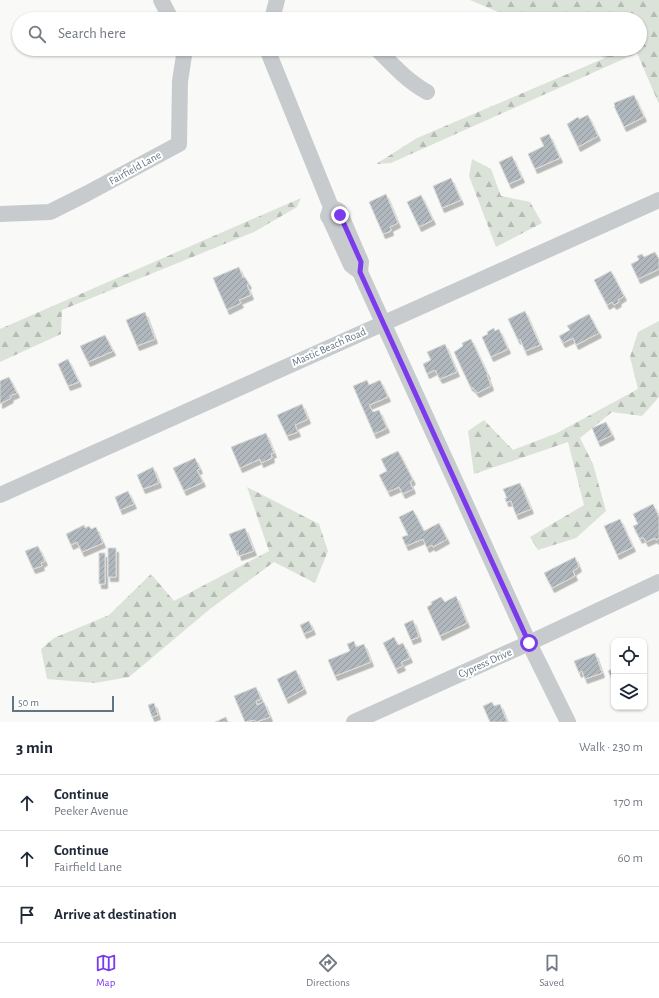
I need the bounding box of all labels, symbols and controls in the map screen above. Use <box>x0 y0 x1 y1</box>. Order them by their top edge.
search box <box>12 12 647 56</box>
icon: search <box>26 23 48 45</box>
text: Search here <box>58 26 126 41</box>
street label: Fairfield Lane <box>107 149 163 187</box>
route end <box>331 206 349 224</box>
street label: Mastic Beach Road <box>290 326 368 368</box>
route start <box>520 634 538 652</box>
map controls <box>611 638 647 710</box>
button: locate <box>611 638 647 674</box>
street label: Cypress Drive <box>457 646 513 680</box>
button: layers <box>611 674 647 710</box>
scale bar <box>12 694 114 713</box>
text: 50 m <box>18 697 39 708</box>
text: 3 min <box>16 739 53 756</box>
text: Walk · 230 m <box>579 741 643 754</box>
text: Continue <box>54 787 109 802</box>
icon: ahead <box>16 792 38 814</box>
text: 170 m <box>614 796 643 809</box>
text: Peeker Avenue <box>54 805 128 818</box>
text: Continue <box>54 843 109 858</box>
icon: ahead <box>16 848 38 870</box>
text: 60 m <box>617 852 643 865</box>
text: Fairfield Lane <box>54 861 122 874</box>
icon: arrive <box>16 904 38 926</box>
text: Arrive at destination <box>54 907 177 922</box>
tab: Map <box>95 952 117 989</box>
tab: Directions <box>306 952 350 989</box>
tab: Saved <box>539 952 564 989</box>

